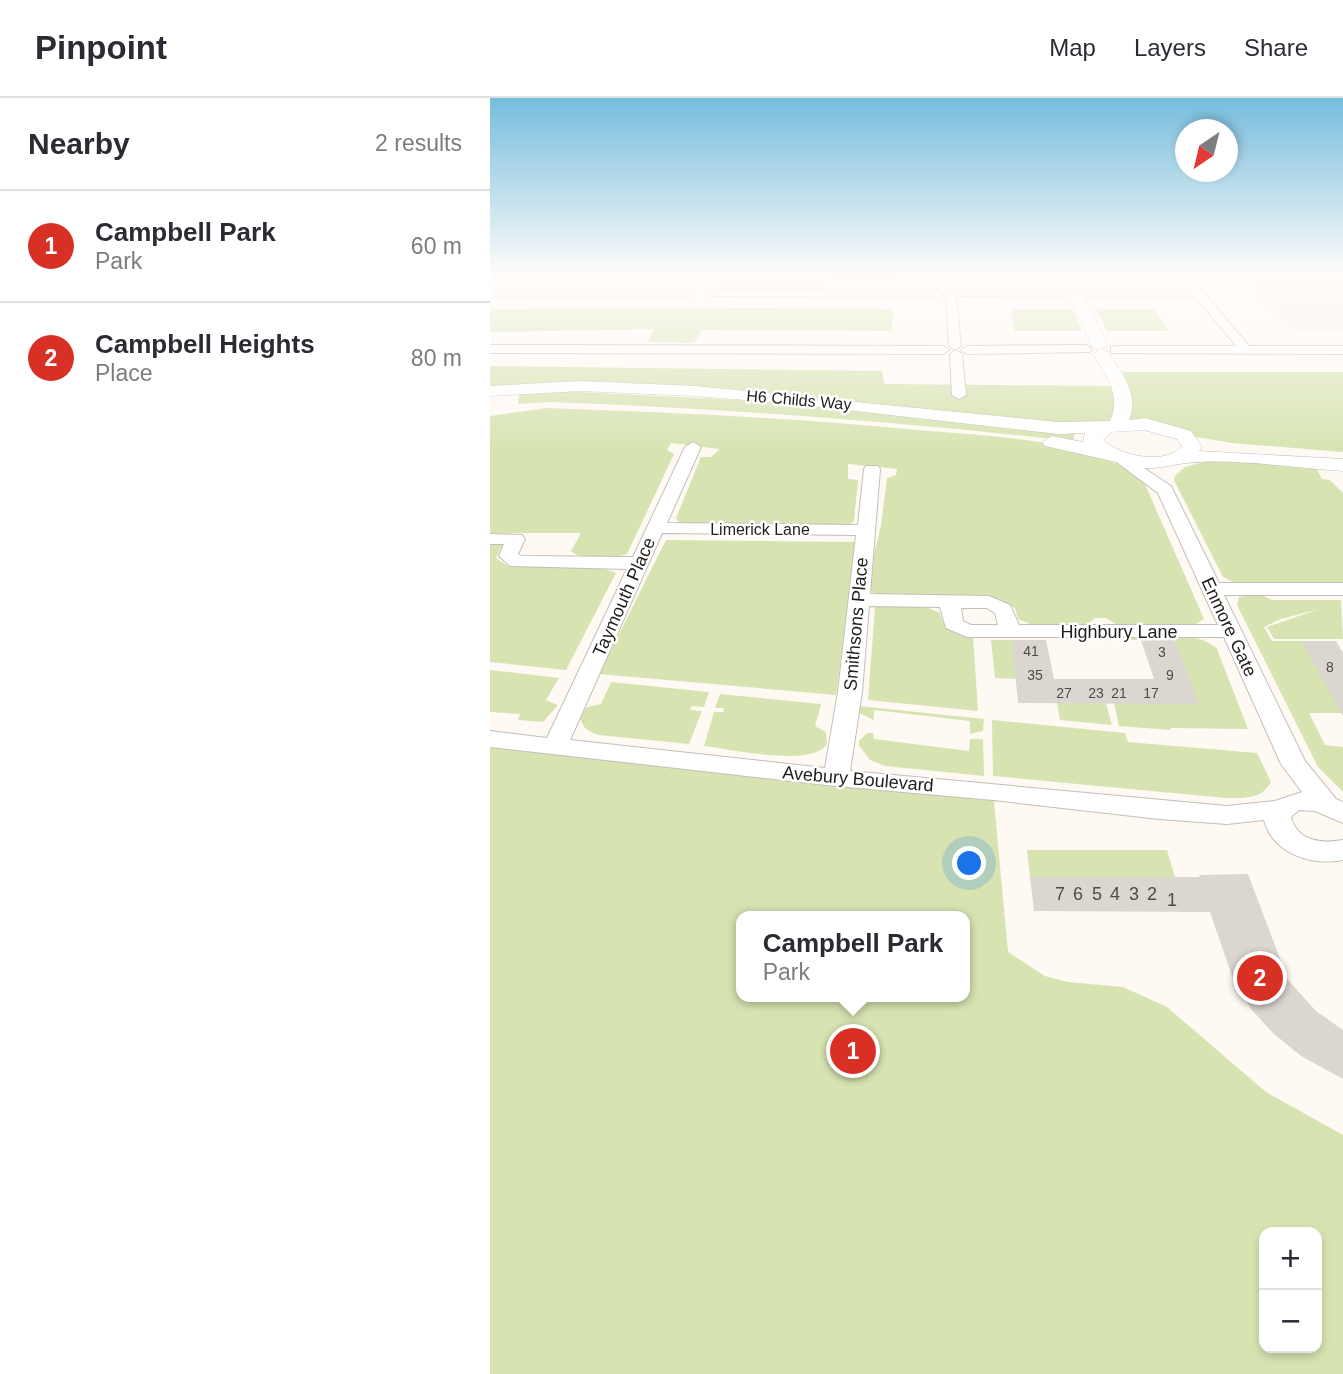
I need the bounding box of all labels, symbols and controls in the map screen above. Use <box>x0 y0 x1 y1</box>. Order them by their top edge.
text: Pinpoint <box>35 29 167 66</box>
text: Map <box>1049 34 1096 61</box>
text: Layers <box>1134 34 1206 61</box>
text: Share <box>1244 34 1308 61</box>
north arrow <box>1175 119 1238 182</box>
text: Nearby <box>28 127 130 160</box>
text: 2 results <box>375 130 462 156</box>
text: Campbell Park <box>95 217 276 247</box>
text: 1 <box>45 233 57 259</box>
text: 60 m <box>411 233 462 259</box>
text: Park <box>95 248 142 274</box>
text: Campbell Heights <box>95 329 315 359</box>
text: 2 <box>45 345 57 371</box>
text: 80 m <box>411 345 462 371</box>
text: Place <box>95 360 153 386</box>
street label: H6 Childs Way <box>746 387 852 413</box>
street label: Limerick Lane <box>710 521 810 538</box>
street label: Taymouth Place <box>589 534 659 660</box>
street label: Smithsons Place <box>840 556 872 692</box>
street label: Enmore Gate <box>1197 574 1261 680</box>
street label: Highbury Lane <box>1060 622 1178 642</box>
house number: 41 <box>1023 643 1039 659</box>
house number: 3 <box>1158 644 1166 660</box>
house number: 8 <box>1326 659 1334 675</box>
house number: 35 <box>1027 667 1043 683</box>
house number: 9 <box>1166 667 1174 683</box>
house number: 27 <box>1056 685 1072 701</box>
house number: 23 <box>1088 685 1104 701</box>
house number: 21 <box>1111 685 1127 701</box>
house number: 17 <box>1143 685 1159 701</box>
street label: Avebury Boulevard <box>782 762 934 796</box>
your location <box>952 846 986 880</box>
house number: 7 <box>1055 884 1065 904</box>
house number: 6 <box>1073 884 1083 904</box>
house number: 5 <box>1092 884 1102 904</box>
house number: 4 <box>1110 884 1120 904</box>
house number: 3 <box>1129 884 1139 904</box>
house number: 2 <box>1147 884 1157 904</box>
house number: 1 <box>1167 890 1177 910</box>
popup <box>736 911 970 1002</box>
text: Campbell Park <box>763 928 943 958</box>
pin: 2 <box>1237 952 1283 1004</box>
text: Park <box>763 959 810 985</box>
pin: 1 <box>830 1025 876 1077</box>
map controls <box>1259 1227 1322 1353</box>
button: + <box>1259 1227 1322 1290</box>
button: − <box>1259 1290 1322 1353</box>

